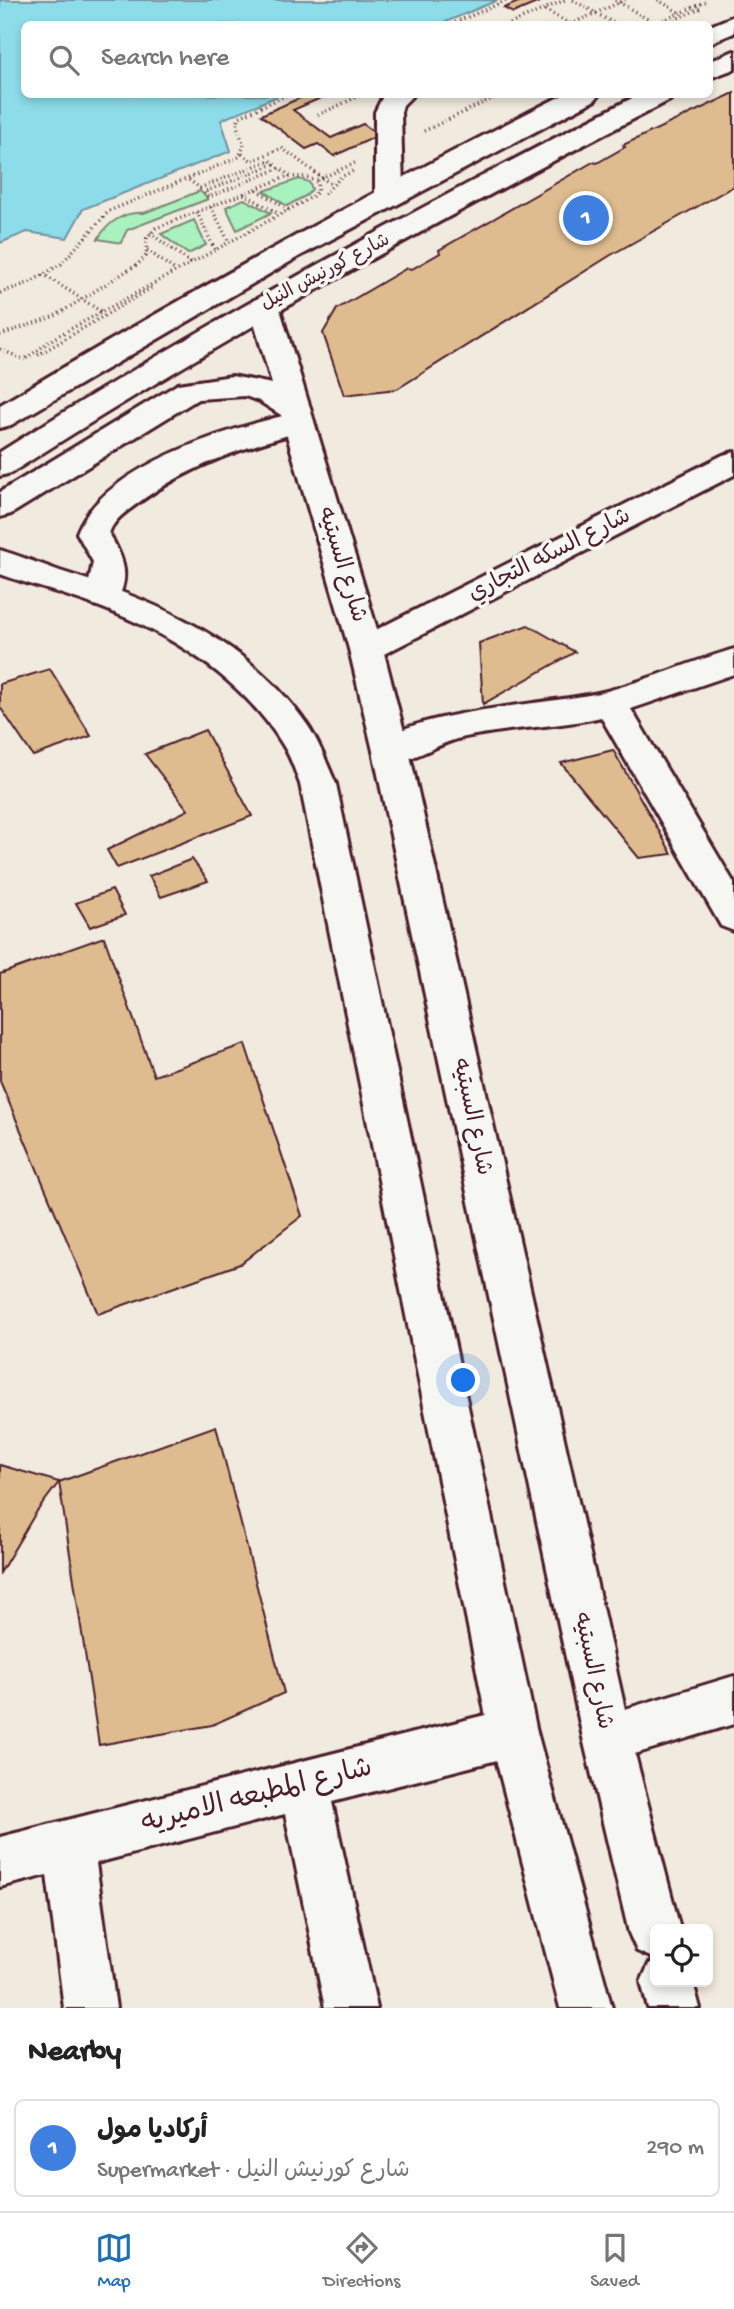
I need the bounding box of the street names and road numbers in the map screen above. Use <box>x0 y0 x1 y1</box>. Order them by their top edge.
street label: شارع كورنيش النيل <box>257 229 395 317</box>
street label: شارع السكه التجاري <box>464 503 636 609</box>
street label: شارع السبتيه <box>311 504 371 626</box>
street label: شارع السبتيه <box>445 1056 497 1178</box>
street label: شارع السبتيه <box>566 1610 618 1732</box>
street label: شارع المطبعه الاميريه <box>138 1752 376 1842</box>

